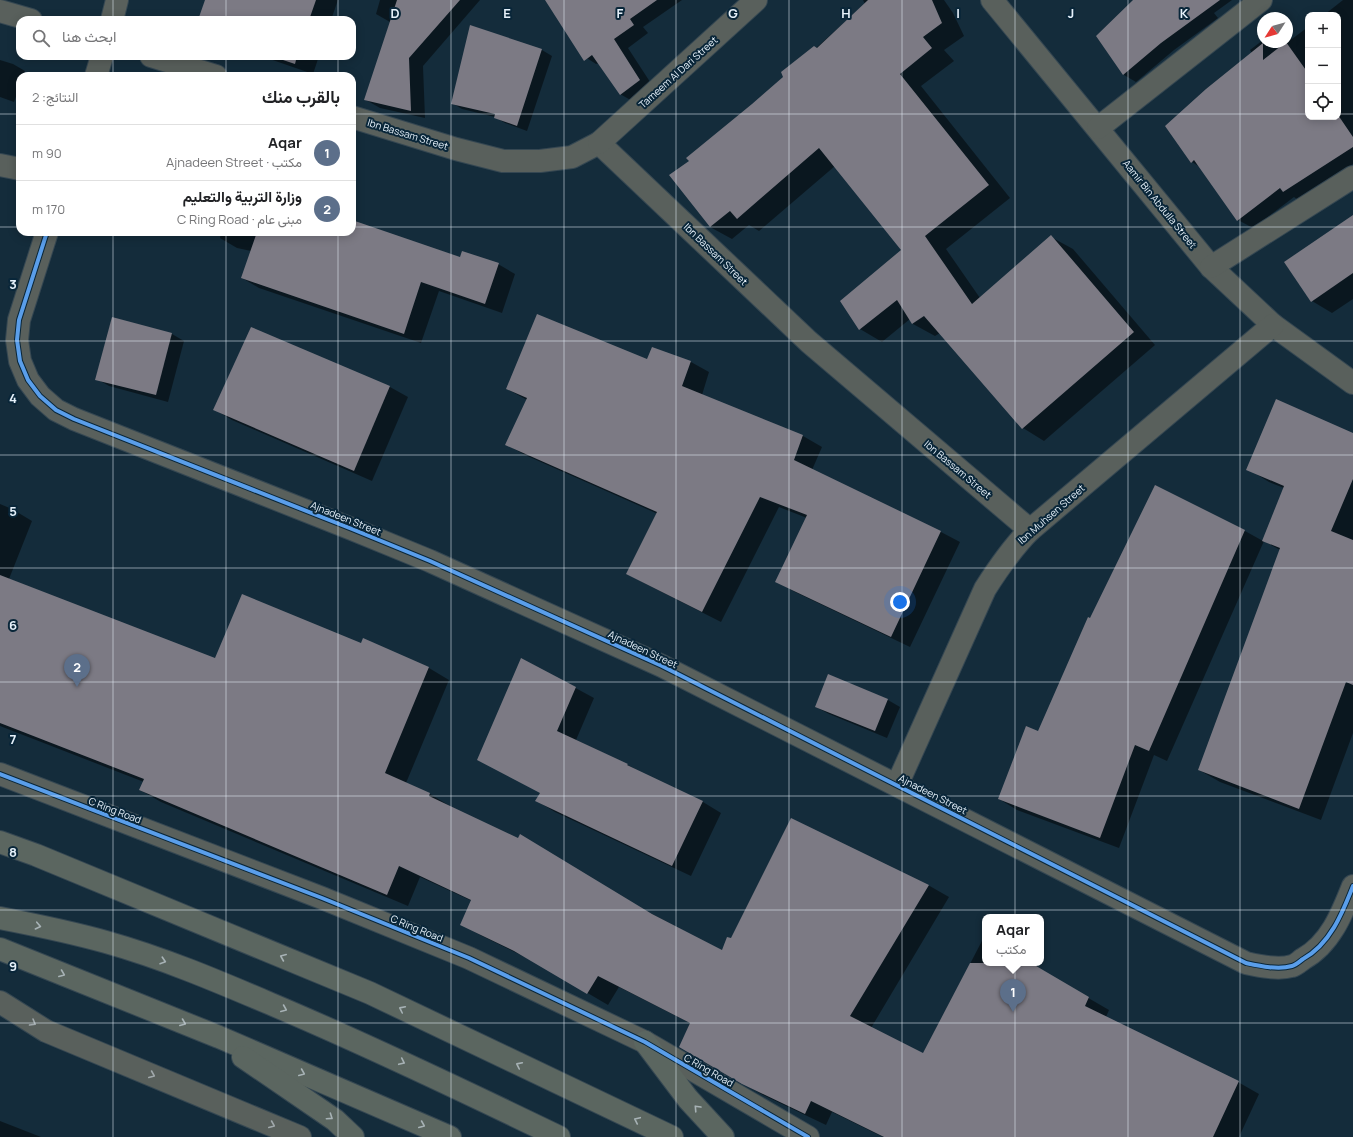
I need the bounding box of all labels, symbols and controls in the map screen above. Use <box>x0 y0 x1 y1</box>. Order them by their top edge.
text: D <box>390 4 400 22</box>
text: E <box>503 4 511 22</box>
text: F <box>617 4 624 22</box>
text: G <box>728 4 738 22</box>
text: H <box>841 4 851 22</box>
text: I <box>956 4 960 22</box>
text: J <box>1068 4 1074 22</box>
text: K <box>1180 4 1189 22</box>
north arrow <box>1257 12 1293 48</box>
map controls <box>1305 12 1341 120</box>
button: + <box>1305 12 1341 48</box>
search box <box>16 16 356 60</box>
text: ابحث هنا <box>62 26 116 47</box>
icon: search <box>30 27 52 49</box>
street label: Tameem Al Dari Street <box>636 33 720 111</box>
button: − <box>1305 48 1341 84</box>
button: locate <box>1305 84 1341 120</box>
text: بالقرب منك <box>262 85 340 108</box>
text: النتائج: 2 <box>32 88 78 106</box>
street label: Ibn Bassam Street <box>366 115 450 153</box>
text: Aqar <box>268 132 302 153</box>
text: 90 m <box>32 144 62 162</box>
text: 1 <box>324 144 330 162</box>
text: مكتب · Ajnadeen Street <box>166 153 302 171</box>
street label: Aamir Bin Abdulla Street <box>1120 157 1200 251</box>
text: وزارة التربية والتعليم <box>183 186 302 207</box>
text: 170 m <box>32 200 65 218</box>
text: 2 <box>323 200 331 218</box>
text: مبنى عام · C Ring Road <box>177 210 302 228</box>
street label: Ibn Bassam Street <box>681 220 751 288</box>
text: 3 <box>9 275 17 293</box>
text: 4 <box>9 389 17 407</box>
street label: Ibn Bassam Street <box>921 437 995 501</box>
street label: Ibn Muhsen Street <box>1014 481 1088 547</box>
street label: Ajnadeen Street <box>309 497 383 539</box>
text: 5 <box>9 502 17 520</box>
your location <box>890 592 910 612</box>
text: 6 <box>9 616 17 634</box>
street label: Ajnadeen Street <box>606 627 680 671</box>
pin: 2 <box>64 654 90 687</box>
text: 7 <box>10 730 17 748</box>
street label: Ajnadeen Street <box>896 771 970 817</box>
street label: C Ring Road <box>87 794 143 826</box>
text: 8 <box>9 843 17 861</box>
street label: C Ring Road <box>389 911 445 945</box>
popup <box>982 914 1044 966</box>
text: Aqar <box>996 919 1030 940</box>
one-way arrow <box>35 921 41 929</box>
text: مكتب <box>996 940 1026 958</box>
one-way arrow <box>279 954 286 962</box>
one-way arrow <box>160 956 167 965</box>
text: 9 <box>9 957 17 975</box>
one-way arrow <box>58 969 66 977</box>
pin: 1 <box>1000 979 1026 1012</box>
one-way arrow <box>280 1005 287 1013</box>
one-way arrow <box>399 1006 406 1014</box>
one-way arrow <box>179 1018 186 1026</box>
one-way arrow <box>29 1019 36 1026</box>
street label: C Ring Road <box>682 1050 737 1090</box>
one-way arrow <box>398 1057 406 1065</box>
one-way arrow <box>516 1062 524 1070</box>
one-way arrow <box>299 1069 306 1077</box>
one-way arrow <box>149 1070 156 1078</box>
one-way arrow <box>694 1106 701 1113</box>
one-way arrow <box>326 1112 333 1120</box>
one-way arrow <box>634 1117 641 1125</box>
one-way arrow <box>268 1120 275 1128</box>
one-way arrow <box>417 1120 425 1128</box>

